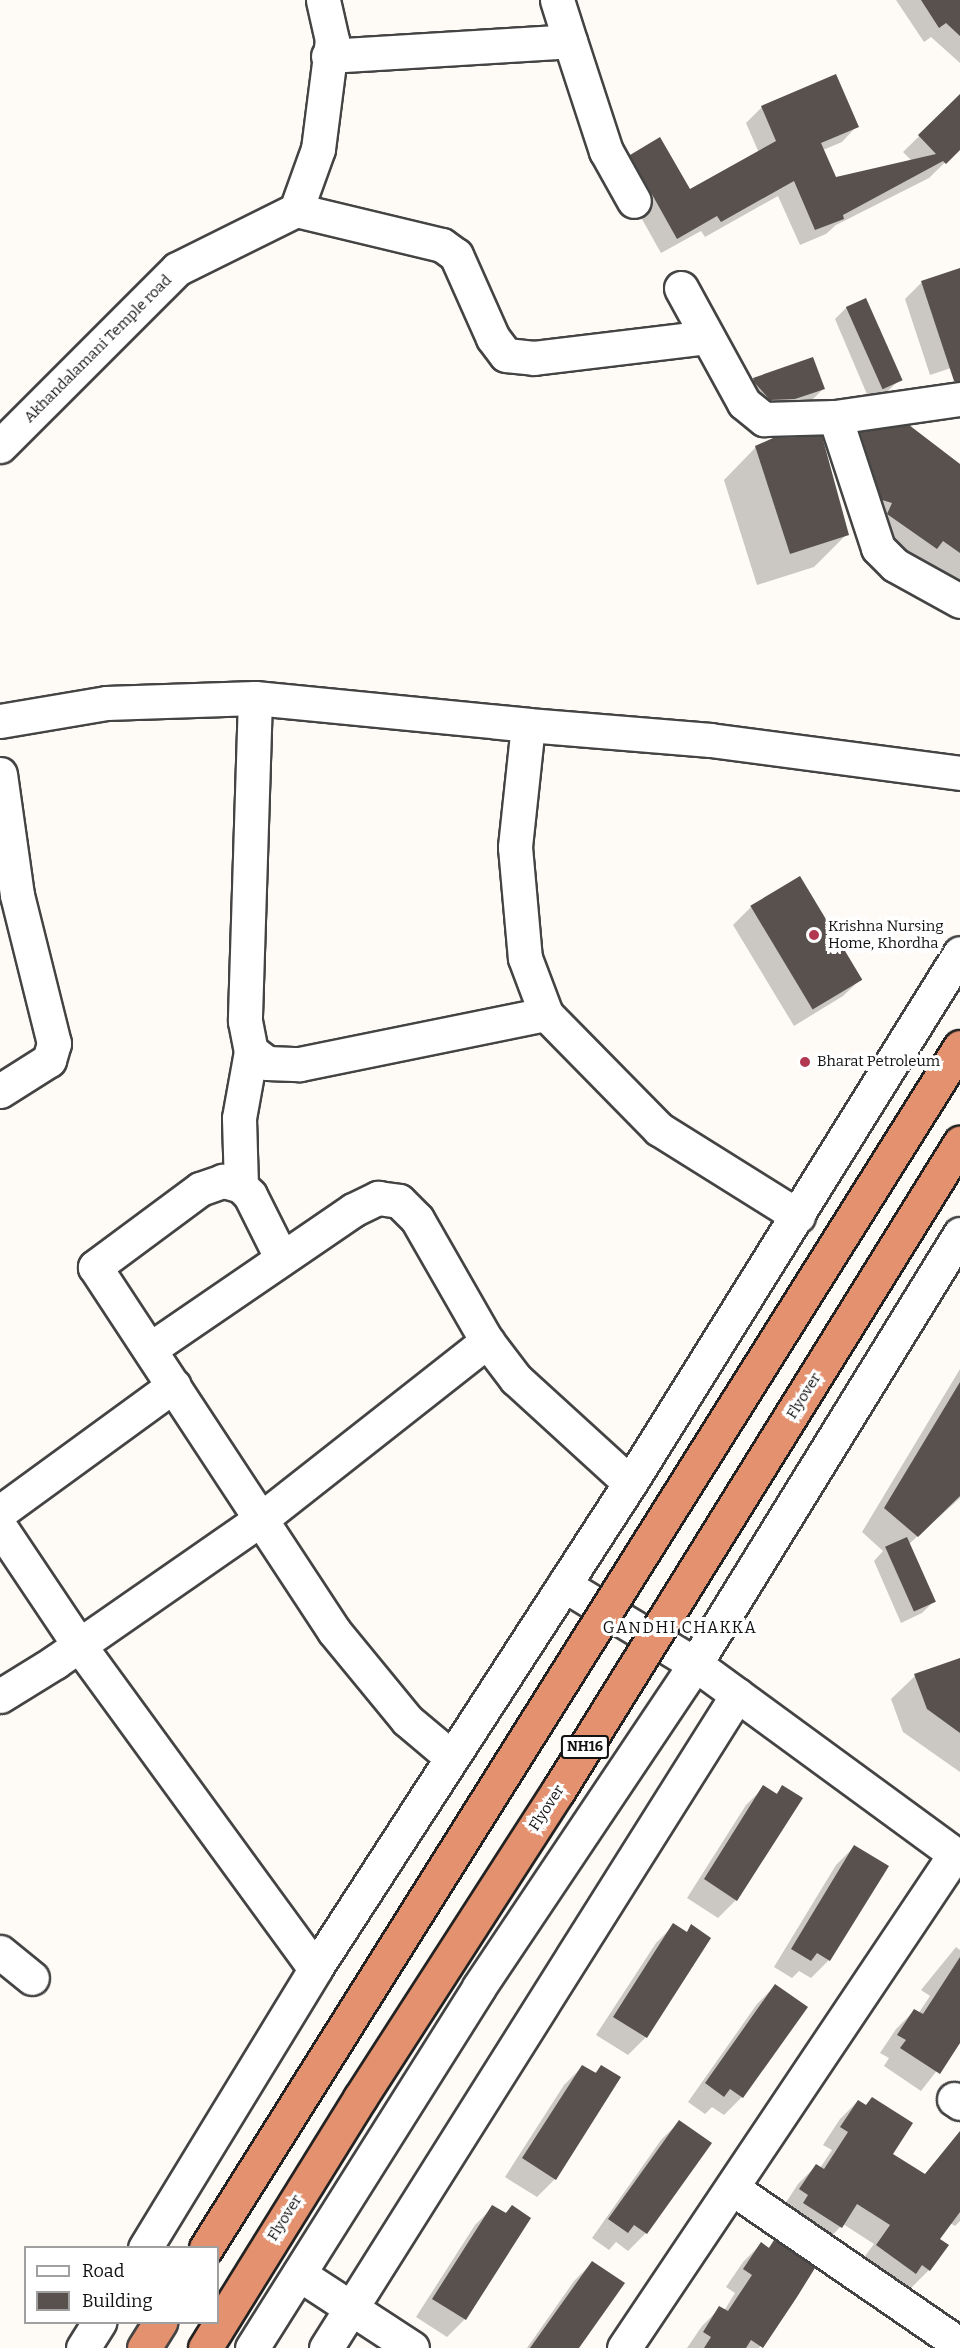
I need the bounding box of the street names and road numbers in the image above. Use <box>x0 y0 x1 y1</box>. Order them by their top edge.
street label: Akhandalamani Temple road <box>20 271 176 427</box>
street label: Flyover <box>783 1370 825 1422</box>
road number: NH16 <box>560 1736 610 1758</box>
street label: Flyover <box>526 1782 568 1834</box>
street label: Flyover <box>264 2192 306 2244</box>

